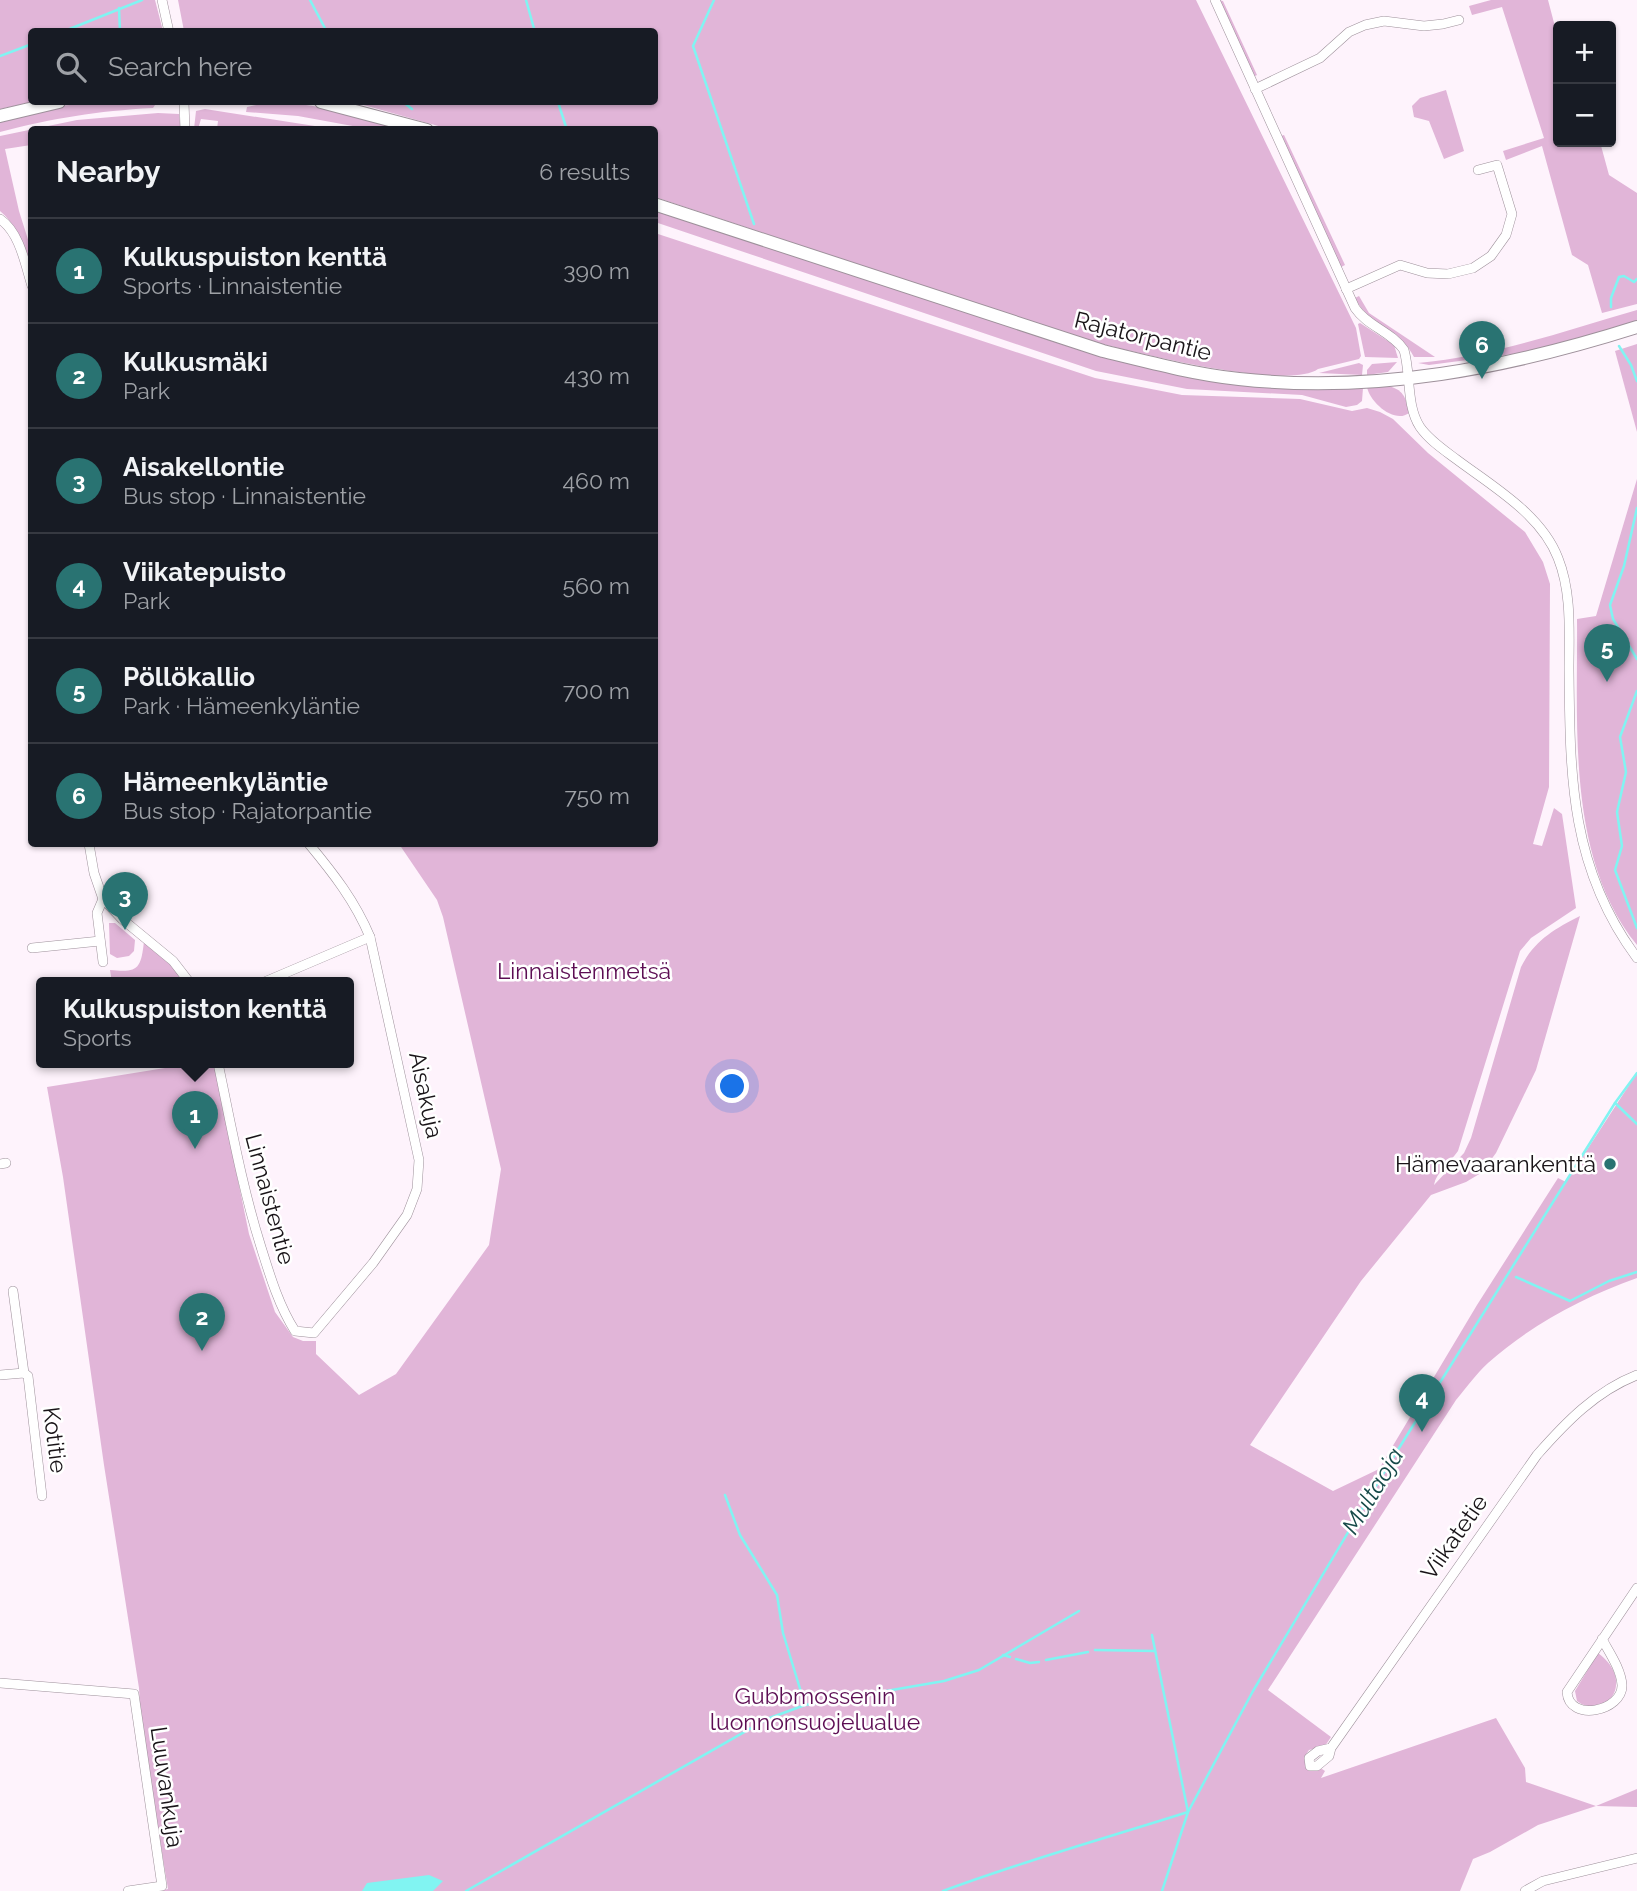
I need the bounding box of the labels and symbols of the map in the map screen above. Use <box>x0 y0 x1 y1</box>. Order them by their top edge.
street label: Rajatorpantie <box>1072 305 1215 366</box>
pin: 6 <box>1459 321 1505 379</box>
pin: 5 <box>1584 624 1630 682</box>
pin: 3 <box>102 872 148 930</box>
park label: Linnaistenmetsä <box>497 957 671 984</box>
street label: Aisakuja <box>404 1049 449 1141</box>
your location <box>715 1069 749 1103</box>
pin: 1 <box>172 1091 218 1149</box>
street label: Linnaistentie <box>240 1130 301 1267</box>
place label: Hämevaarankenttä <box>1395 1150 1596 1177</box>
marker: Hämevaarankenttä <box>1602 1156 1618 1172</box>
pin: 2 <box>179 1293 225 1351</box>
pin: 4 <box>1399 1374 1445 1432</box>
street label: Kotitie <box>38 1405 73 1475</box>
water label: Multaoja <box>1336 1442 1410 1539</box>
street label: Viikatetie <box>1415 1489 1493 1584</box>
park label: Gubbmossenin luonnonsuojelualue <box>710 1682 920 1735</box>
street label: Luuvankuja <box>146 1725 189 1849</box>

